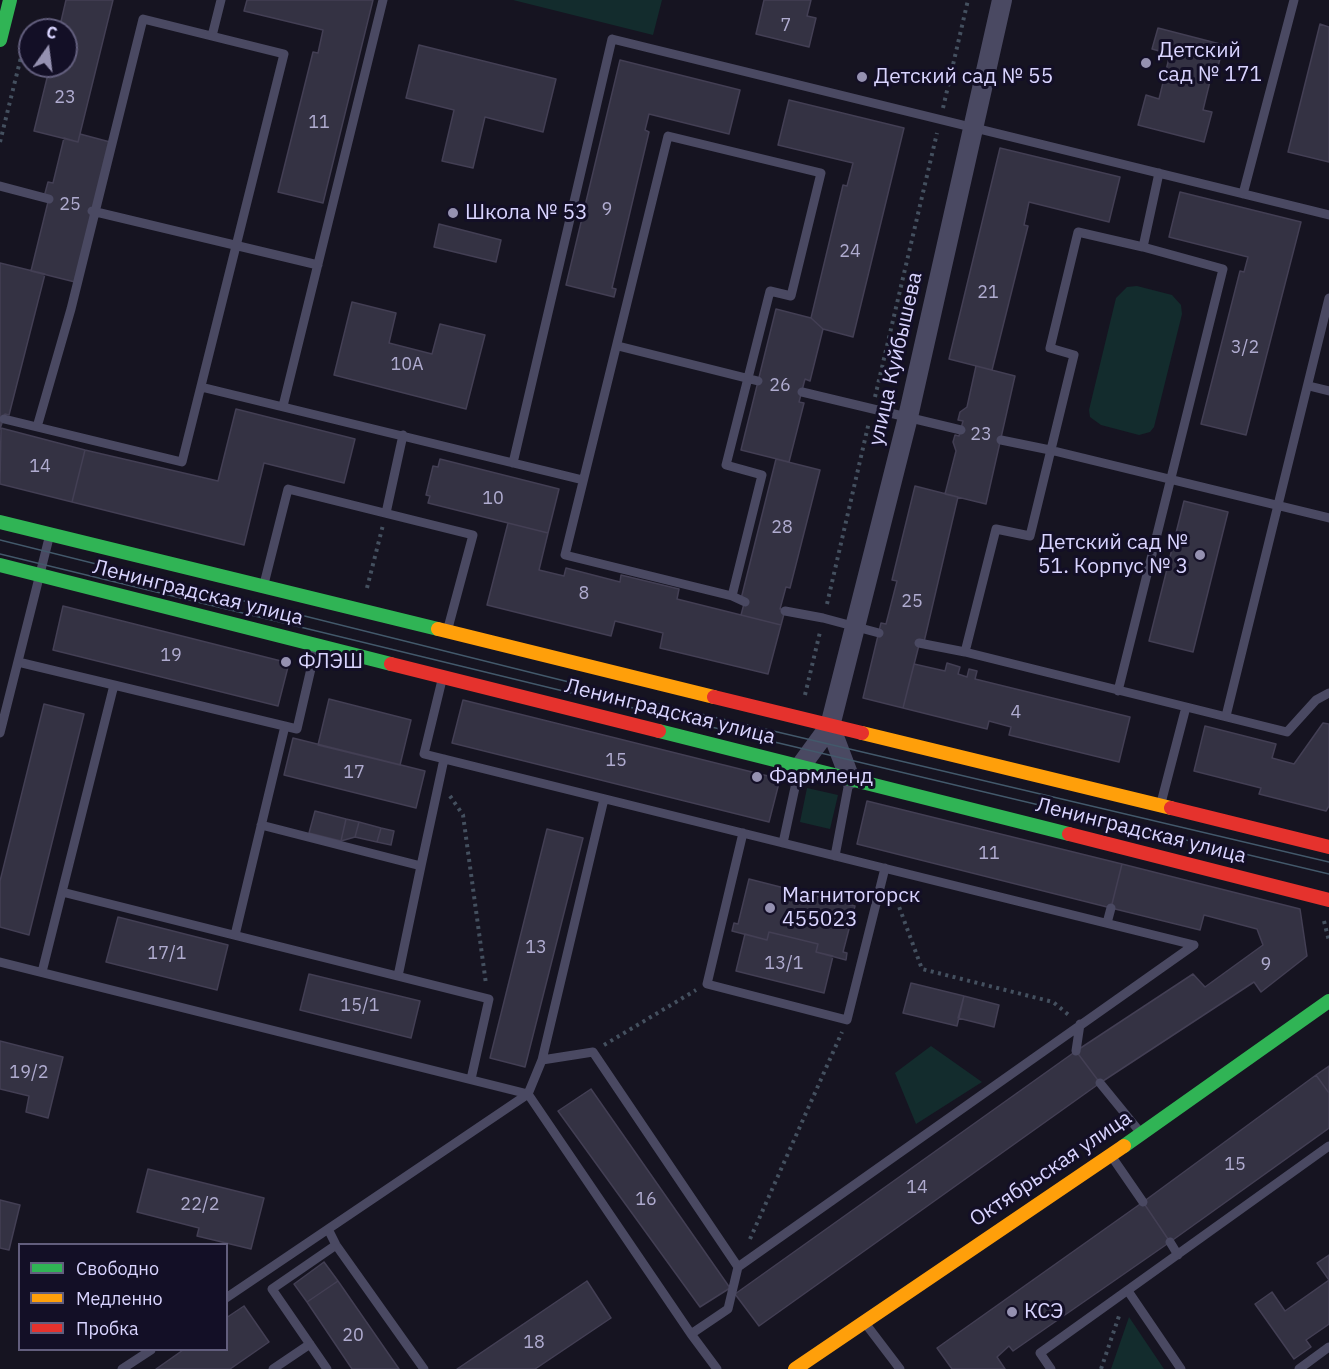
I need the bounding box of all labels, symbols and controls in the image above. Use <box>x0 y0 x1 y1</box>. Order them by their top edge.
house number: 7 <box>781 15 791 37</box>
north arrow <box>18 18 78 78</box>
text: С <box>44 22 59 43</box>
place label: Детский сад № 171 <box>1158 38 1262 88</box>
marker: Детский сад № 171 <box>1139 56 1153 70</box>
place label: Детский сад № 55 <box>874 64 1053 90</box>
marker: Детский сад № 55 <box>855 70 869 84</box>
house number: 23 <box>54 87 76 109</box>
house number: 11 <box>308 112 330 134</box>
house number: 25 <box>59 194 81 216</box>
house number: 9 <box>602 199 612 221</box>
place label: Школа № 53 <box>465 200 588 226</box>
marker: Школа № 53 <box>446 206 460 220</box>
house number: 24 <box>839 241 861 263</box>
street label: улица Куйбышева <box>864 270 928 448</box>
house number: 21 <box>977 282 999 304</box>
house number: 3/2 <box>1231 337 1259 359</box>
house number: 10А <box>390 354 424 376</box>
house number: 26 <box>769 375 791 397</box>
house number: 23 <box>970 424 992 446</box>
house number: 14 <box>29 456 51 478</box>
house number: 10 <box>482 488 504 510</box>
house number: 28 <box>771 517 793 539</box>
place label: Детский сад № 51. Корпус № 3 <box>1038 530 1188 580</box>
marker: Детский сад № 51. Корпус № 3 <box>1193 548 1207 562</box>
street label: Ленинградская улица <box>90 555 306 631</box>
house number: 8 <box>579 583 589 605</box>
house number: 25 <box>901 591 923 613</box>
house number: 19 <box>160 645 182 667</box>
place label: ФЛЭШ <box>298 649 363 675</box>
marker: ФЛЭШ <box>279 655 293 669</box>
street label: Ленинградская улица <box>562 674 778 750</box>
house number: 4 <box>1011 702 1021 724</box>
house number: 15 <box>605 750 627 772</box>
house number: 17 <box>343 762 365 784</box>
place label: Фармленд <box>769 764 873 790</box>
marker: Фармленд <box>750 770 764 784</box>
street label: Ленинградская улица <box>1033 793 1249 869</box>
house number: 11 <box>978 843 1000 865</box>
place label: Магнитогорск 455023 <box>782 883 920 933</box>
marker: Магнитогорск 455023 <box>763 901 777 915</box>
house number: 13 <box>525 937 547 959</box>
house number: 17/1 <box>147 943 187 965</box>
house number: 13/1 <box>764 953 804 975</box>
house number: 9 <box>1261 954 1271 976</box>
house number: 15/1 <box>340 995 380 1017</box>
house number: 19/2 <box>9 1062 49 1084</box>
street label: Октябрьская улица <box>965 1105 1137 1233</box>
house number: 15 <box>1224 1154 1246 1176</box>
house number: 14 <box>906 1177 928 1199</box>
house number: 16 <box>635 1189 657 1211</box>
house number: 22/2 <box>180 1194 220 1216</box>
legend <box>18 1243 228 1351</box>
text: Свободно <box>76 1257 159 1280</box>
text: Медленно <box>76 1287 163 1310</box>
place label: КСЭ <box>1024 1299 1064 1325</box>
marker: КСЭ <box>1005 1305 1019 1319</box>
text: Пробка <box>76 1317 139 1340</box>
house number: 20 <box>342 1325 364 1347</box>
house number: 18 <box>523 1332 545 1354</box>

